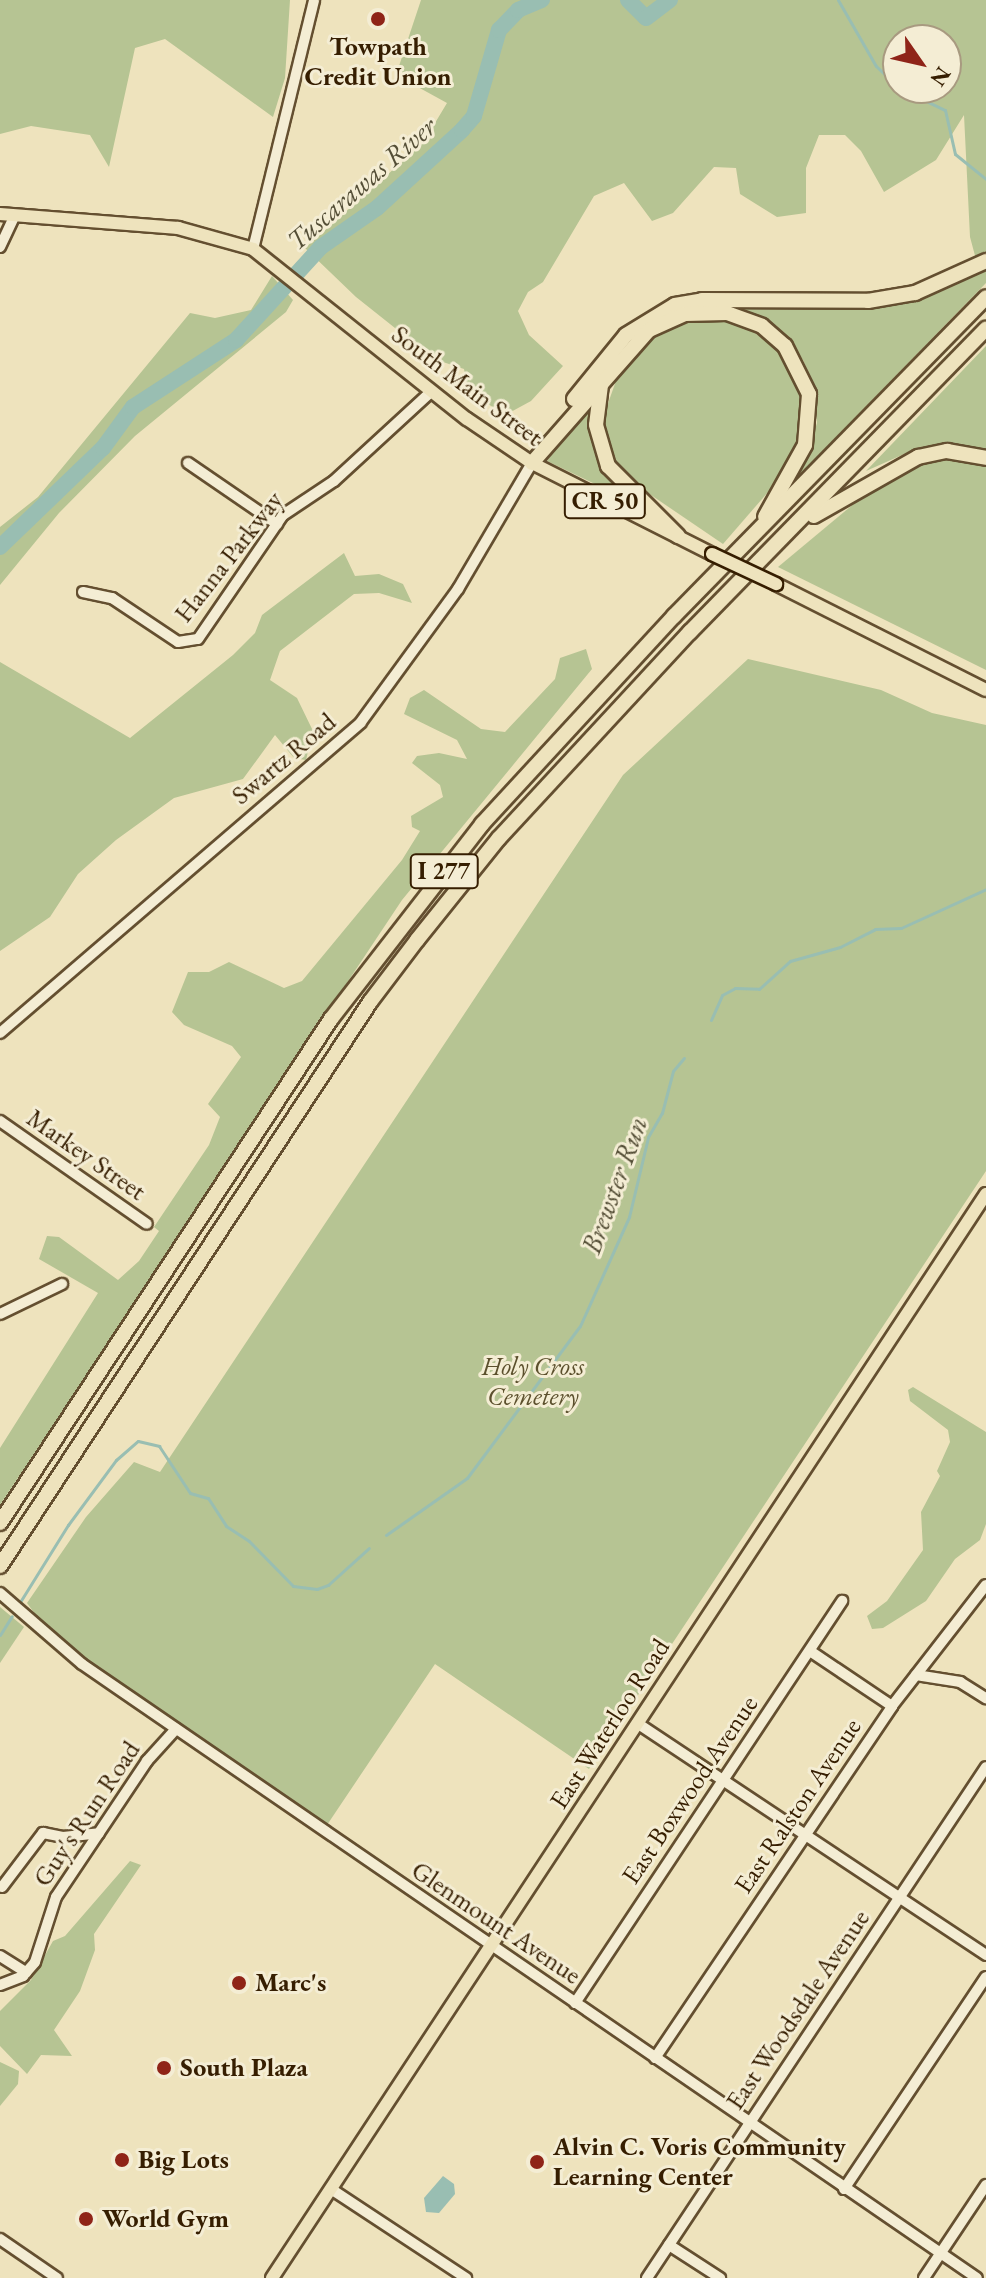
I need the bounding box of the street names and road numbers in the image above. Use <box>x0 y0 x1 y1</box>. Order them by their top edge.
street label: South Main Street <box>385 319 549 453</box>
road number: CR 50 <box>563 481 647 521</box>
street label: Hanna Parkway <box>168 485 290 629</box>
street label: Swartz Road <box>226 707 342 811</box>
road number: I 277 <box>408 851 480 891</box>
street label: Markey Street <box>21 1103 151 1207</box>
street label: East Waterloo Road <box>543 1633 677 1815</box>
street label: East Boxwood Avenue <box>615 1690 765 1890</box>
street label: East Ralston Avenue <box>728 1713 868 1899</box>
street label: Guy's Run Road <box>27 1735 147 1893</box>
street label: Glenmount Avenue <box>405 1855 587 1991</box>
street label: East Woodsdale Avenue <box>720 1904 876 2116</box>

